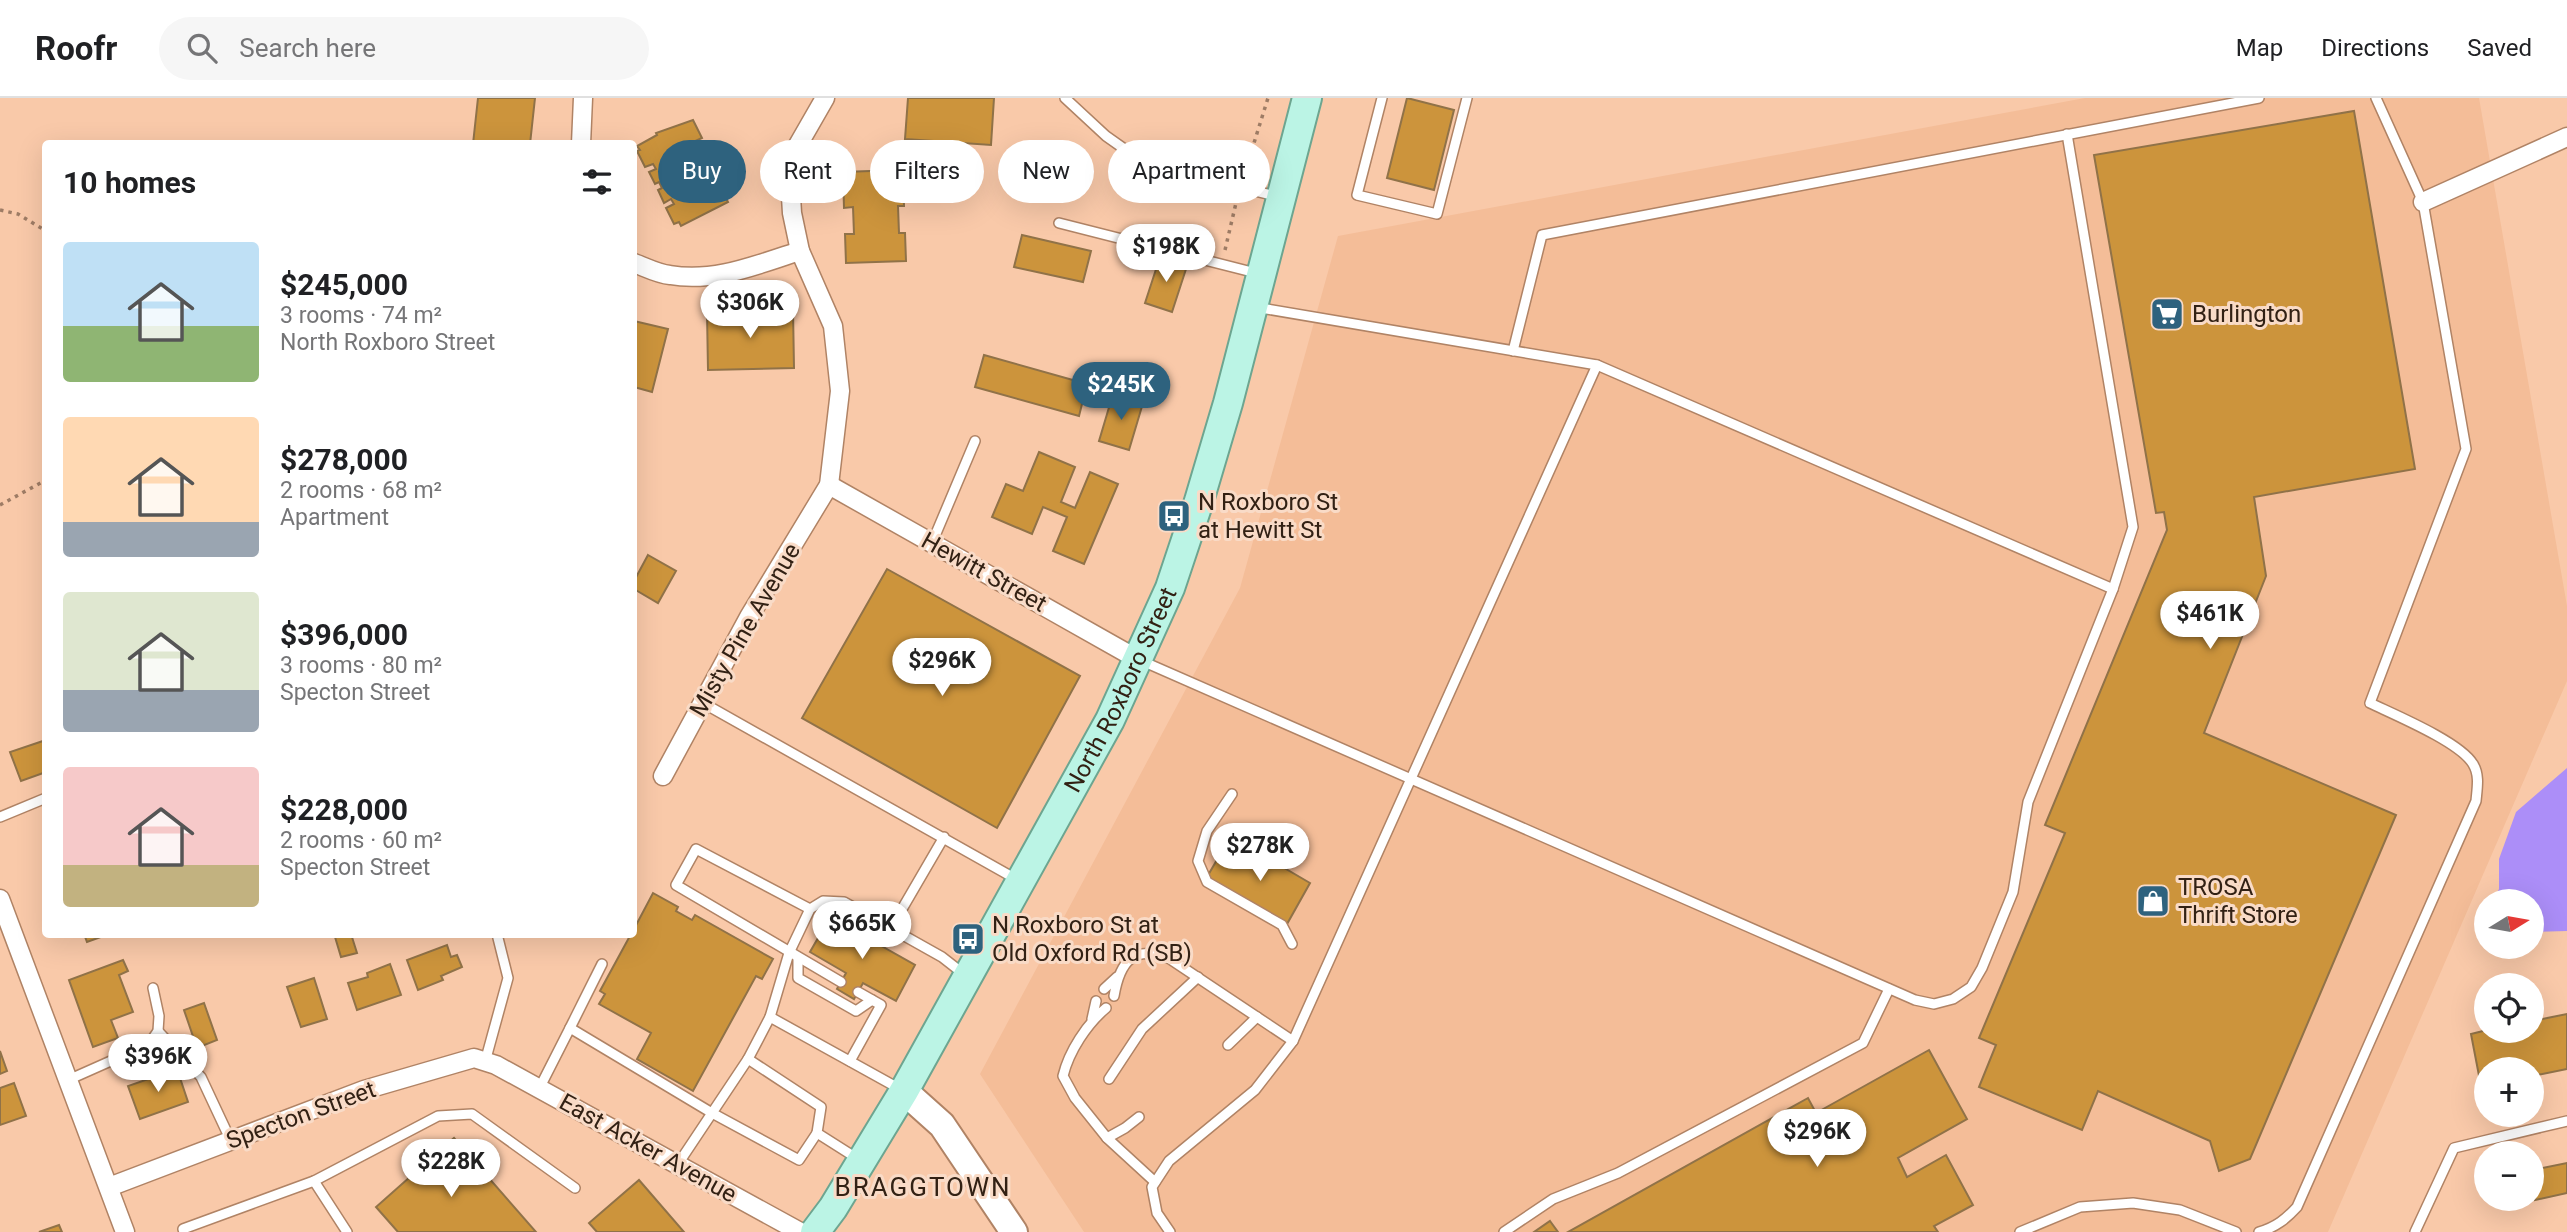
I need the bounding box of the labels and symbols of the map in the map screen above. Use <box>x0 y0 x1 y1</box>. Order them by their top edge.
pin: $198K <box>1117 225 1215 284</box>
pin: $306K <box>701 280 799 340</box>
supermarket icon: Burlington <box>2148 295 2186 333</box>
place label: Burlington <box>2192 300 2301 328</box>
pin: $245K <box>1072 362 1170 422</box>
place label: N Roxboro St at Hewitt St <box>1198 488 1338 544</box>
bus stop icon: N Roxboro St at Hewitt St <box>1155 497 1193 535</box>
street label: Hewitt Street <box>917 526 1052 618</box>
street label: Misty Pine Avenue <box>684 538 806 722</box>
street label: North Roxboro Street <box>1059 583 1182 797</box>
pin: $461K <box>2161 592 2259 651</box>
pin: $296K <box>893 638 991 698</box>
pin: $278K <box>1211 824 1309 883</box>
place label: TROSA Thrift Store <box>2178 873 2298 929</box>
shop icon: TROSA Thrift Store <box>2134 882 2172 920</box>
north arrow <box>2474 889 2544 959</box>
pin: $665K <box>813 902 911 961</box>
place label: N Roxboro St at Old Oxford Rd (SB) <box>992 911 1192 967</box>
bus stop icon: N Roxboro St at Old Oxford Rd (SB) <box>949 920 987 958</box>
pin: $396K <box>109 1034 207 1094</box>
street label: Specton Street <box>223 1075 380 1155</box>
street label: East Acker Avenue <box>554 1088 742 1208</box>
pin: $296K <box>1768 1110 1866 1169</box>
pin: $228K <box>402 1140 500 1199</box>
district label: BRAGGTOWN <box>834 1172 1012 1202</box>

